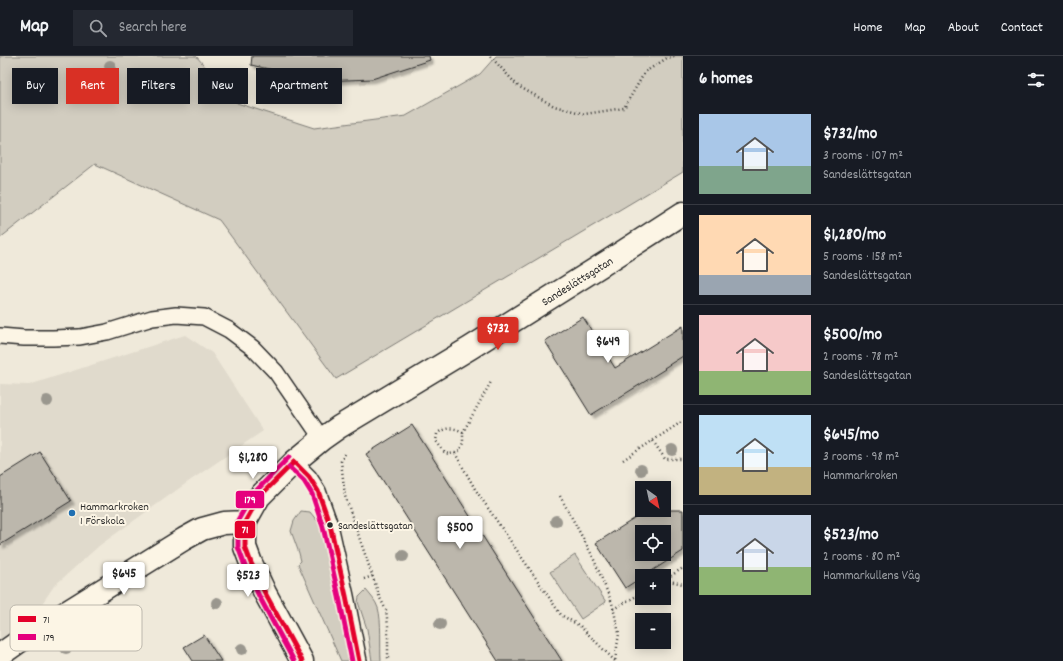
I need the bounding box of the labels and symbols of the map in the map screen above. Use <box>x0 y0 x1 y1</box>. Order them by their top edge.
street label: Sandeslättsgatan <box>539 253 617 311</box>
pin: $732 <box>474 317 522 351</box>
pin: $649 <box>584 330 632 364</box>
pin: $1,280 <box>220 446 286 480</box>
north arrow <box>635 481 671 517</box>
line badge: 179 <box>235 490 265 509</box>
text: 179 <box>244 493 256 509</box>
place label: Hammarkroken 1 Förskola <box>80 499 149 530</box>
marker: Hammarkroken 1 Förskola <box>67 508 77 518</box>
pin: $500 <box>436 516 484 550</box>
place label: Sandeslättsgatan <box>338 519 413 535</box>
line badge: 71 <box>234 520 256 539</box>
marker: Sandeslättsgatan <box>325 520 335 530</box>
text: 71 <box>242 523 248 539</box>
pin: $645 <box>100 562 148 596</box>
pin: $523 <box>224 564 272 598</box>
legend <box>10 605 142 651</box>
text: 71 <box>43 613 50 629</box>
text: 179 <box>43 631 55 647</box>

